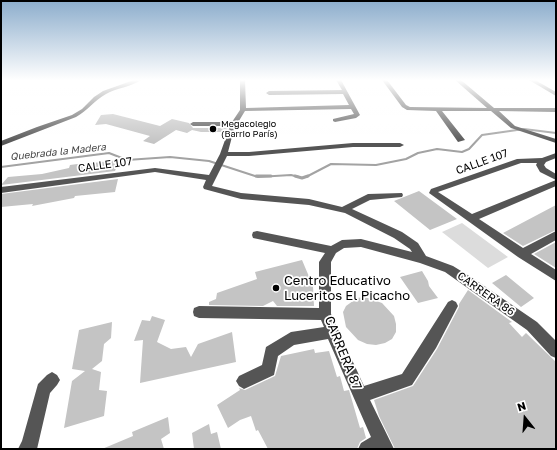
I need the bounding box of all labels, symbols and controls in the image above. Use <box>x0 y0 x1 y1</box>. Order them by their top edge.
place label: Megacolegio (Barrio París) <box>221 119 278 140</box>
marker: Megacolegio (Barrio París) <box>208 124 218 134</box>
water label: Quebrada la Madera <box>10 141 106 163</box>
street label: CALLE 107 <box>454 146 510 178</box>
street label: CALLE 107 <box>77 155 133 175</box>
street label: CARRERA 86 <box>455 269 517 319</box>
place label: Centro Educativo Luceritos El Picacho <box>284 273 410 304</box>
marker: Centro Educativo Luceritos El Picacho <box>271 283 281 293</box>
street label: CARRERA 87 <box>321 314 365 392</box>
north arrow <box>505 398 545 438</box>
text: N <box>515 399 527 413</box>

